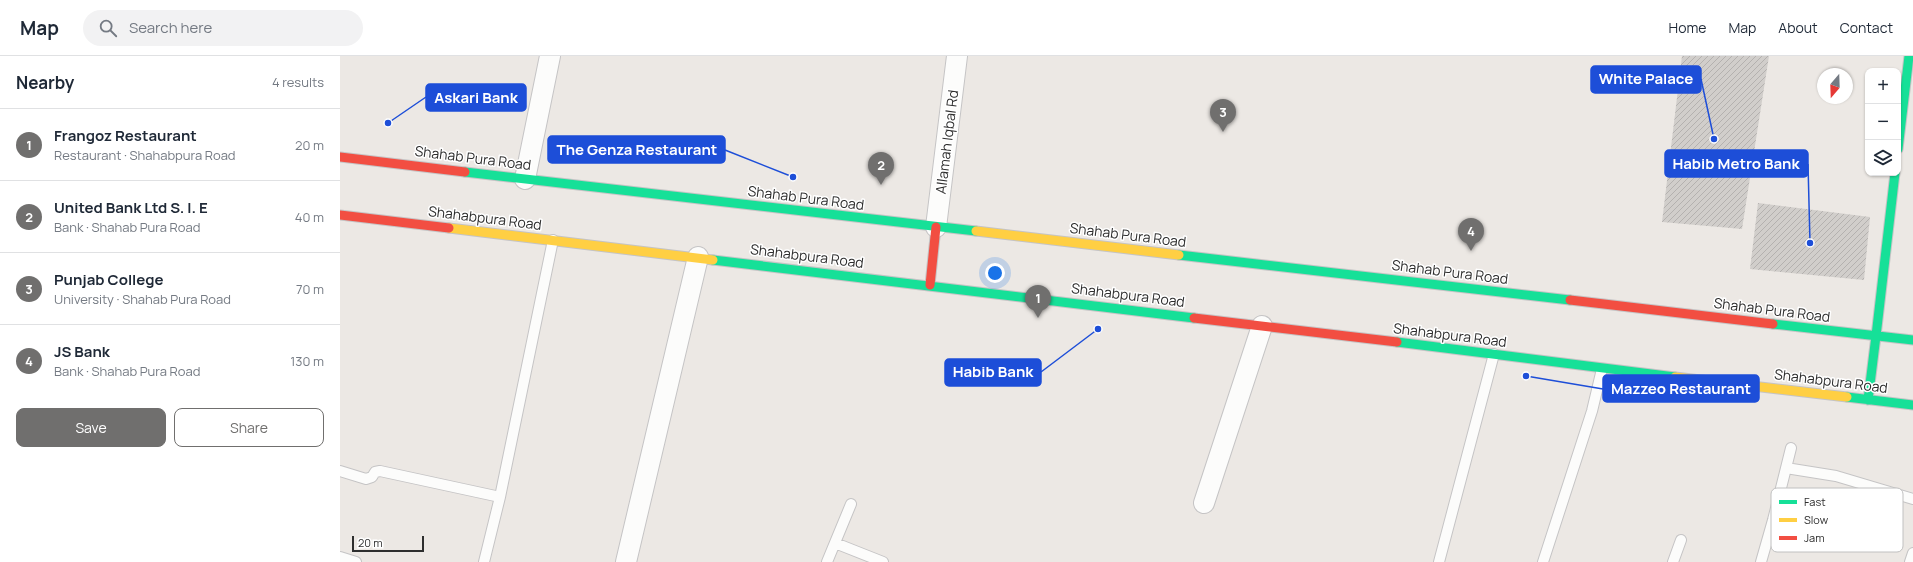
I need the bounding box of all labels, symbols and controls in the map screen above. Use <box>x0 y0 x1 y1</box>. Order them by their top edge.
search box <box>83 10 363 46</box>
text: Map <box>20 15 59 41</box>
icon: search <box>97 17 119 39</box>
text: Search here <box>129 17 212 38</box>
text: Home <box>1669 18 1706 37</box>
text: Map <box>1728 18 1756 37</box>
text: About <box>1778 18 1818 37</box>
text: Contact <box>1840 18 1893 37</box>
callout: White Palace <box>1591 66 1701 93</box>
text: White Palace <box>1599 68 1693 89</box>
north arrow <box>1817 68 1853 104</box>
map controls <box>1865 68 1901 176</box>
button: + <box>1865 68 1901 104</box>
text: Nearby <box>16 71 74 94</box>
text: 4 results <box>272 73 324 91</box>
callout: Askari Bank <box>426 84 526 111</box>
text: Askari Bank <box>434 87 519 108</box>
street label: Allamah Iqbal Rd <box>931 89 962 195</box>
pin: 3 <box>1210 99 1236 132</box>
button: − <box>1865 104 1901 140</box>
text: Frangoz Restaurant <box>54 125 197 146</box>
text: 1 <box>26 136 32 154</box>
text: 20 m <box>295 136 324 154</box>
callout: The Genza Restaurant <box>548 136 725 163</box>
text: The Genza Restaurant <box>557 139 717 160</box>
button: layers <box>1865 140 1901 176</box>
street label: Shahab Pura Road <box>414 141 532 174</box>
text: Restaurant · Shahabpura Road <box>54 146 236 164</box>
callout: Habib Metro Bank <box>1665 150 1808 177</box>
pin: 2 <box>868 152 894 185</box>
text: Habib Metro Bank <box>1672 153 1801 174</box>
street label: Shahab Pura Road <box>747 181 865 214</box>
text: United Bank Ltd S. I. E <box>54 197 208 218</box>
street label: Shahabpura Road <box>427 201 543 234</box>
text: 2 <box>25 208 33 226</box>
text: 40 m <box>295 208 324 226</box>
text: Bank · Shahab Pura Road <box>54 218 200 236</box>
street label: Shahab Pura Road <box>1069 218 1187 251</box>
pin: 4 <box>1458 218 1484 251</box>
street label: Shahabpura Road <box>749 239 865 272</box>
street label: Shahab Pura Road <box>1391 255 1509 288</box>
your location <box>985 263 1005 283</box>
text: Punjab College <box>54 269 164 290</box>
street label: Shahabpura Road <box>1070 278 1186 311</box>
text: 3 <box>25 280 33 298</box>
text: 70 m <box>296 280 324 298</box>
pin: 1 <box>1025 285 1051 318</box>
text: University · Shahab Pura Road <box>54 290 231 308</box>
street label: Shahab Pura Road <box>1713 293 1831 326</box>
street label: Shahabpura Road <box>1392 318 1508 351</box>
text: JS Bank <box>54 341 110 362</box>
text: 4 <box>25 352 33 370</box>
text: 130 m <box>290 352 324 370</box>
callout: Habib Bank <box>945 359 1041 386</box>
text: Habib Bank <box>953 361 1034 382</box>
text: Bank · Shahab Pura Road <box>54 362 200 380</box>
street label: Shahabpura Road <box>1773 364 1889 397</box>
callout: Mazzeo Restaurant <box>1603 375 1759 402</box>
text: Mazzeo Restaurant <box>1611 378 1751 399</box>
button: Save <box>16 408 166 447</box>
button: Share <box>174 408 324 447</box>
legend <box>1771 488 1903 552</box>
text: Fast <box>1804 494 1826 509</box>
text: Slow <box>1804 512 1829 527</box>
text: Jam <box>1804 530 1825 545</box>
scale bar <box>352 534 424 553</box>
text: 20 m <box>358 535 383 550</box>

